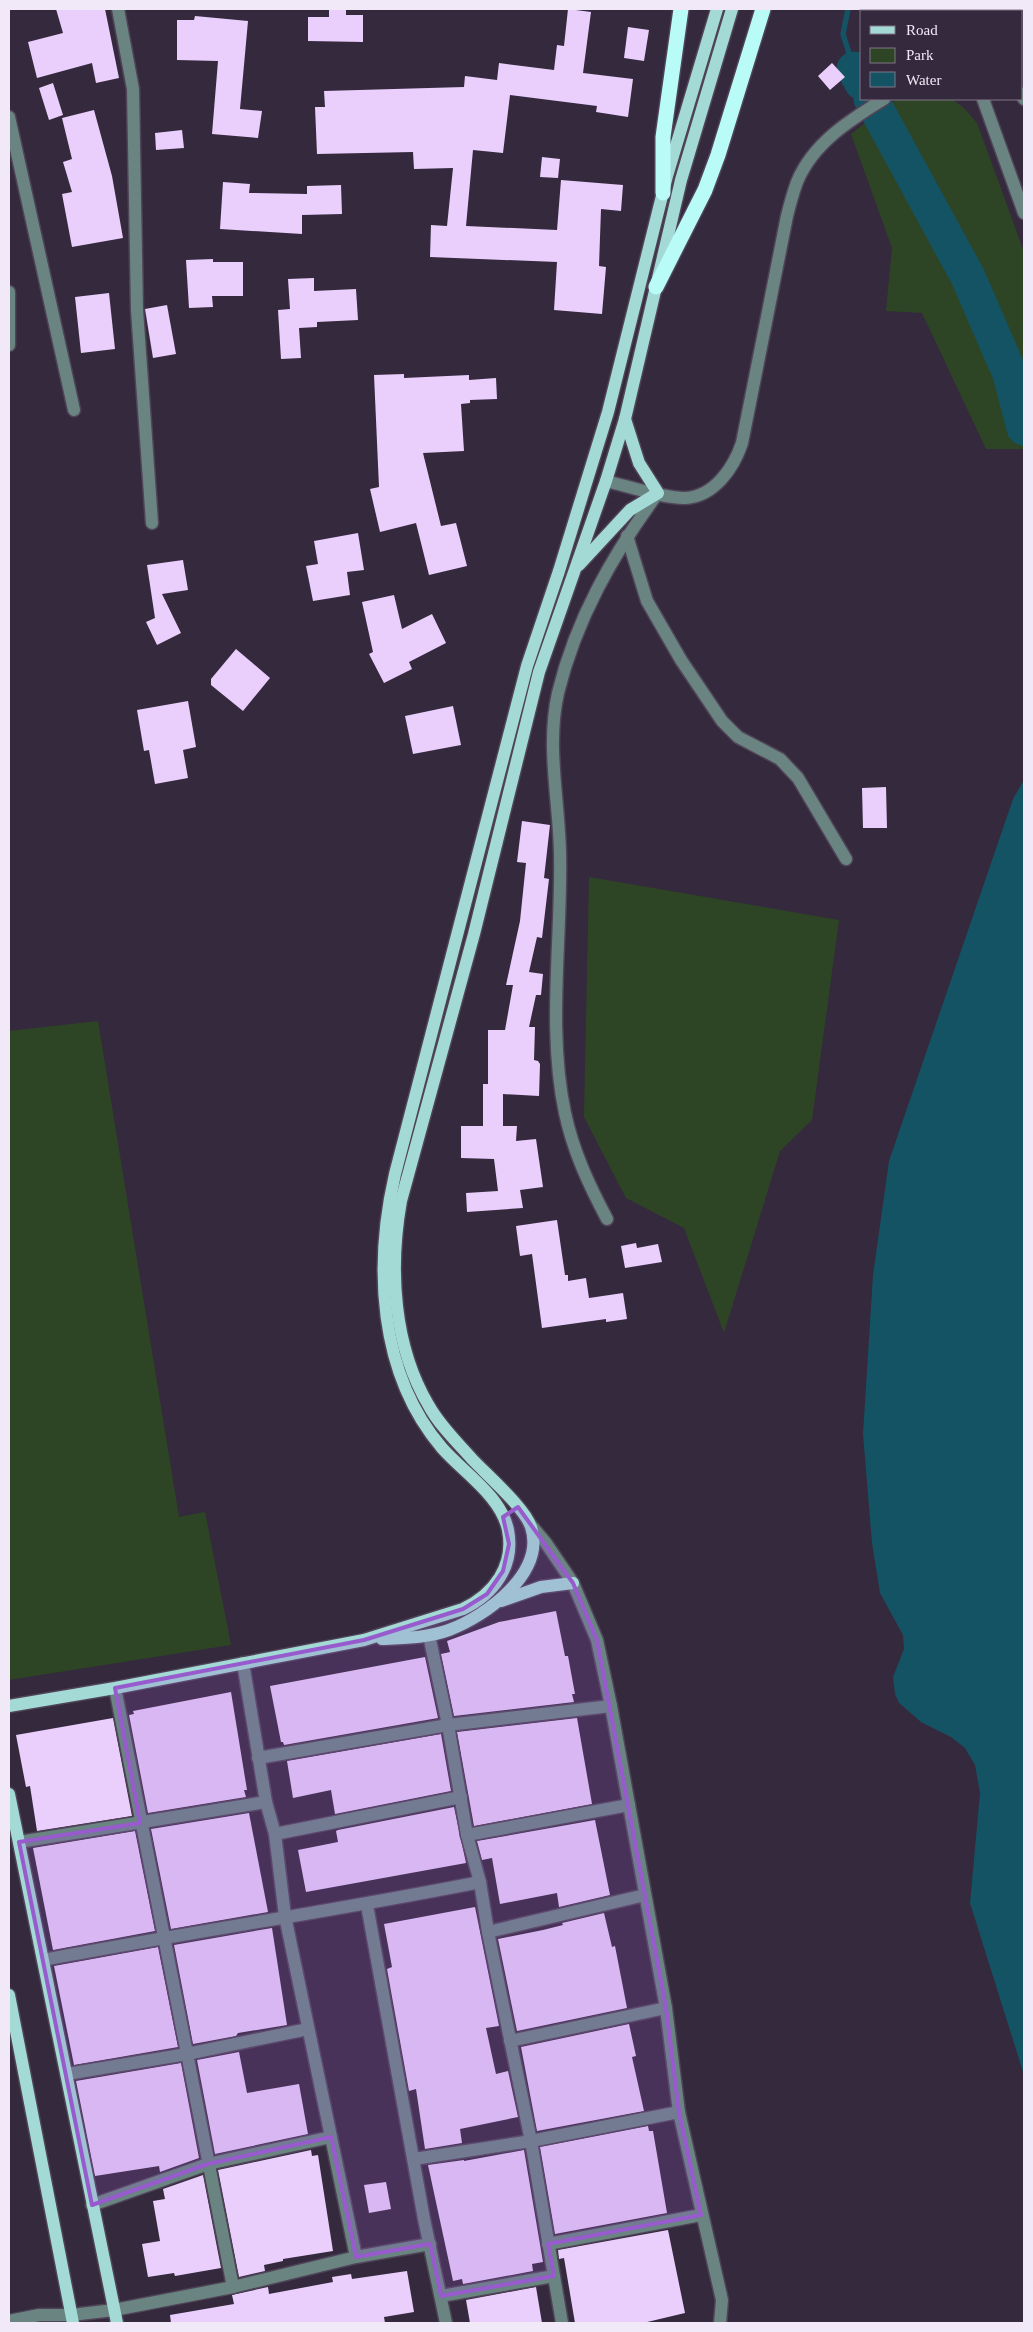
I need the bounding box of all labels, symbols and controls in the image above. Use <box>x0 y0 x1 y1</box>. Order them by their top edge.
legend <box>860 10 1023 100</box>
text: Road <box>906 22 938 38</box>
text: Park <box>906 47 934 63</box>
text: Water <box>906 72 941 88</box>

